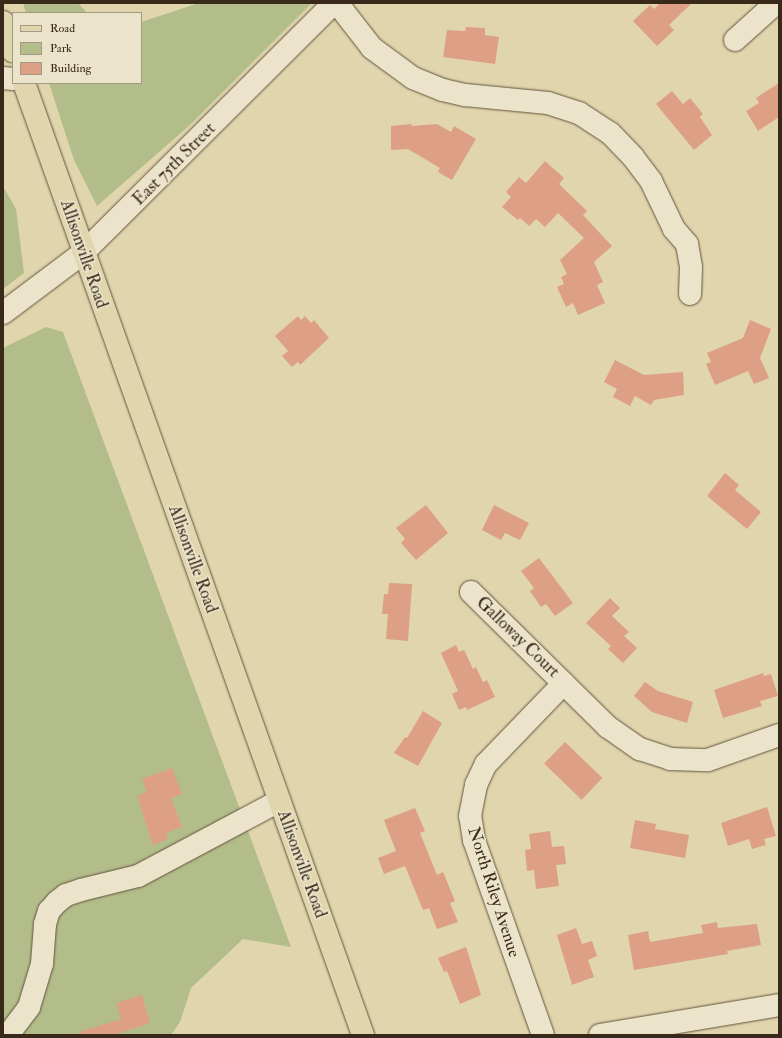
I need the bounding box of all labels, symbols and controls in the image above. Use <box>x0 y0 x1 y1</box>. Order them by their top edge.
legend <box>12 12 142 84</box>
text: Road <box>50 21 75 36</box>
text: Park <box>50 41 72 56</box>
text: Building <box>50 61 91 76</box>
street label: East 75th Street <box>128 118 220 210</box>
street label: Allisonville Road <box>56 197 112 311</box>
street label: Allisonville Road <box>164 502 222 616</box>
street label: Galloway Court <box>472 592 564 682</box>
street label: Allisonville Road <box>273 807 331 921</box>
street label: North Riley Avenue <box>463 824 525 960</box>

